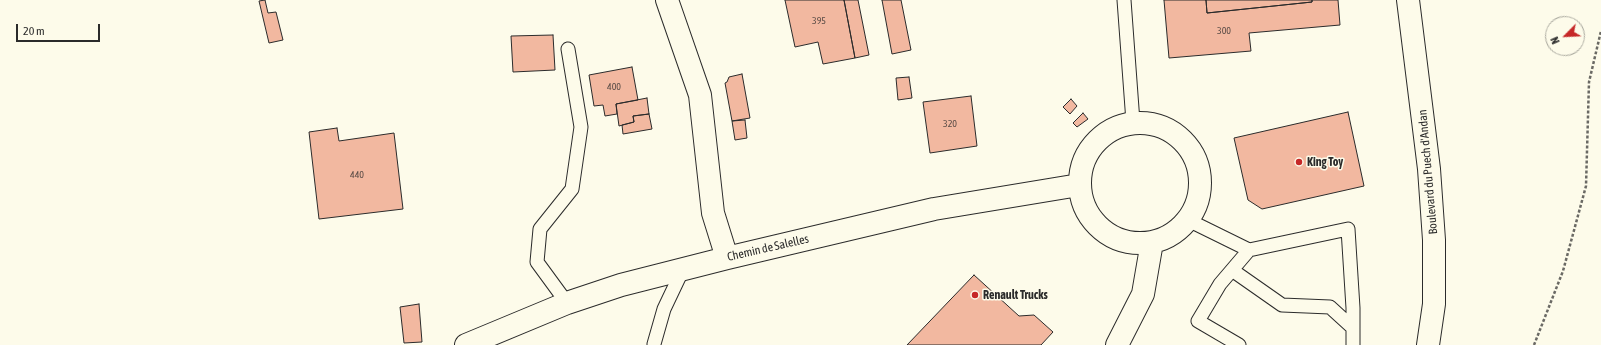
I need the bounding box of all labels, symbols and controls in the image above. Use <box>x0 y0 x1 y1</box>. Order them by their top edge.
house number: 395 <box>812 15 826 27</box>
scale bar <box>18 16 102 42</box>
north arrow <box>1545 16 1585 56</box>
text: 20 m <box>23 24 45 38</box>
house number: 300 <box>1217 25 1231 37</box>
text: N <box>1548 35 1562 46</box>
house number: 400 <box>607 81 621 93</box>
street label: Boulevard du Puech d'Andan <box>1415 109 1441 235</box>
house number: 320 <box>943 118 957 130</box>
place label: King Toy <box>1307 155 1343 169</box>
marker: King Toy <box>1294 157 1304 167</box>
house number: 440 <box>350 169 364 181</box>
street label: Chemin de Salelles <box>726 232 810 264</box>
place label: Renault Trucks <box>983 288 1048 302</box>
marker: Renault Trucks <box>970 290 980 300</box>

